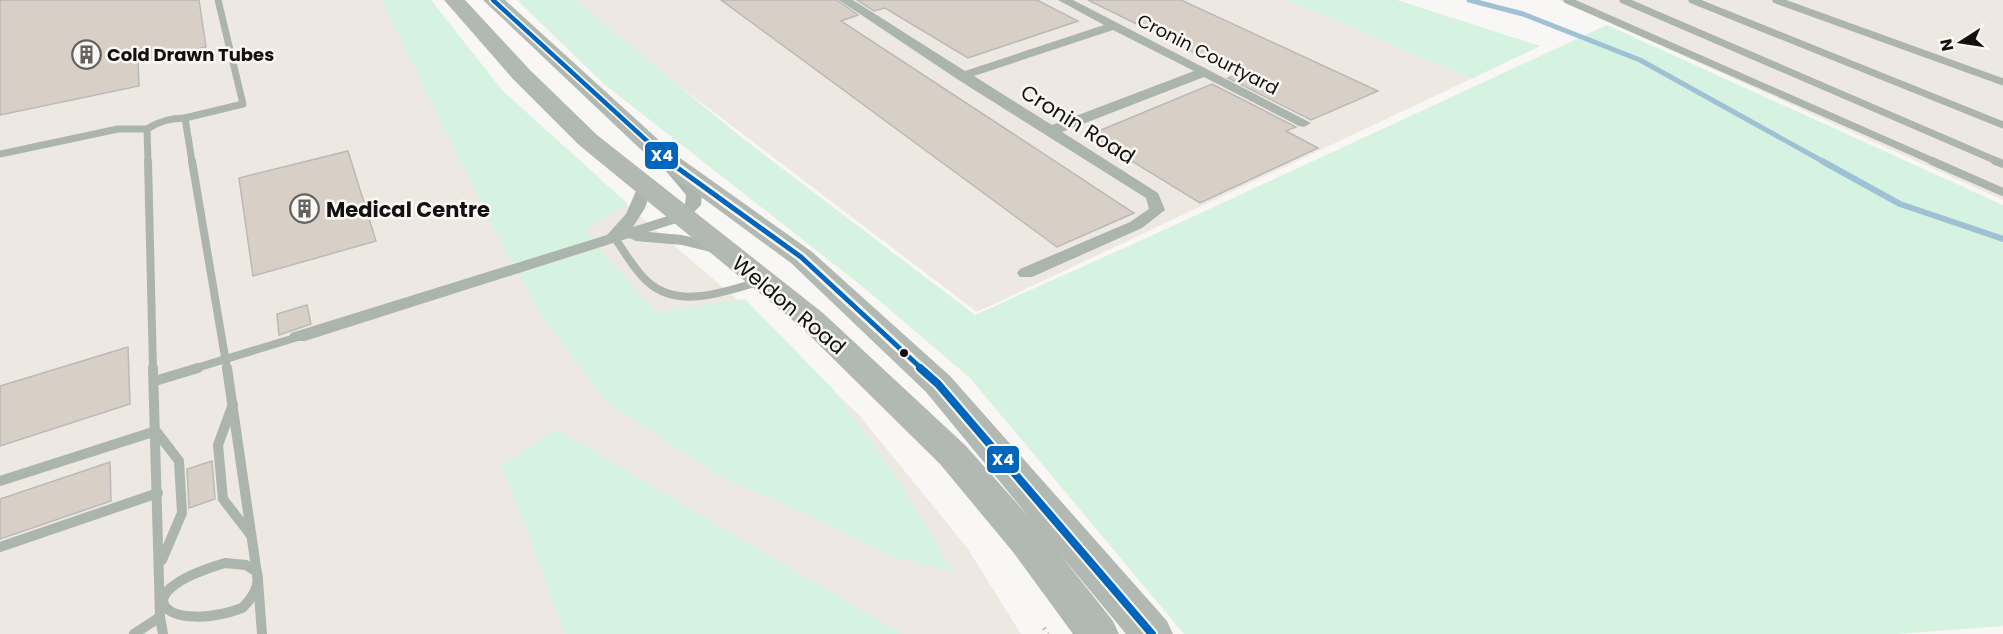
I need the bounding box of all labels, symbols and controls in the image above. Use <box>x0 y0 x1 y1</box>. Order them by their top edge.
street label: Cronin Courtyard <box>1133 7 1283 101</box>
north arrow <box>1931 12 1991 72</box>
text: N <box>1934 37 1959 53</box>
building icon: Cold Drawn Tubes <box>70 38 102 70</box>
place label: Cold Drawn Tubes <box>107 42 274 67</box>
street label: Cronin Road <box>1015 77 1141 171</box>
line badge: X4 <box>644 141 679 170</box>
text: X4 <box>651 144 673 167</box>
building icon: Medical Centre <box>289 193 321 225</box>
place label: Medical Centre <box>326 195 490 224</box>
street label: Weldon Road <box>726 249 852 361</box>
unlabelled marker <box>898 347 910 359</box>
line badge: X4 <box>986 445 1020 474</box>
text: X4 <box>992 448 1014 471</box>

